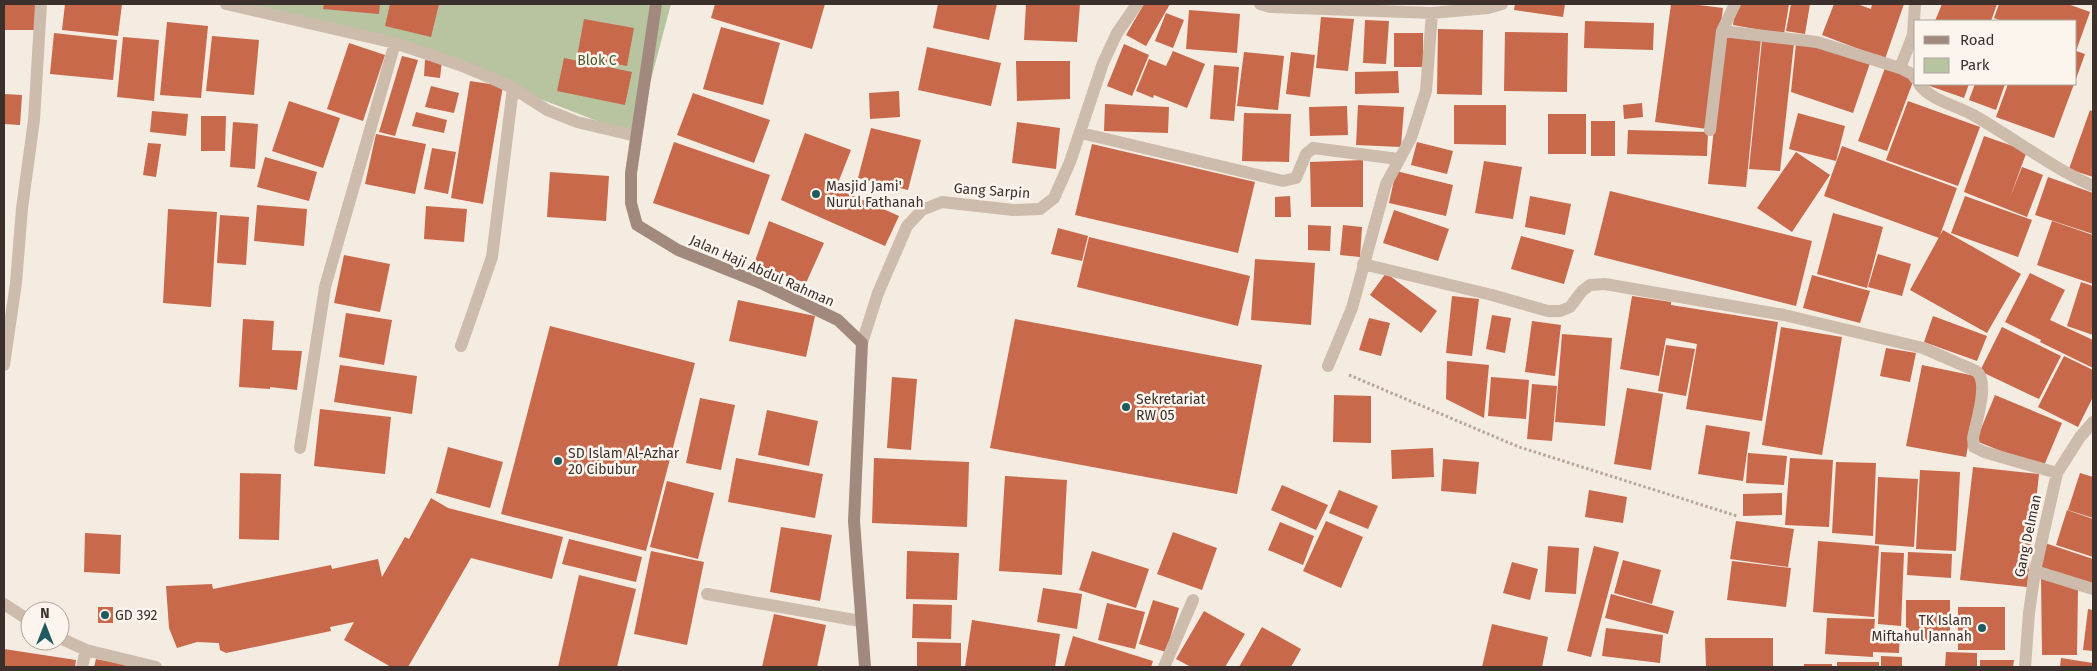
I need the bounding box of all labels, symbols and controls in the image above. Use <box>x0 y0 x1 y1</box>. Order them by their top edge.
legend <box>1914 20 2077 85</box>
text: Road <box>1960 31 1995 49</box>
park label: Blok C <box>577 52 617 69</box>
text: Park <box>1960 56 1990 74</box>
place label: Masjid Jami' Nurul Fathanah <box>826 178 924 211</box>
street label: Gang Sarpin <box>953 180 1031 202</box>
marker: Masjid Jami' Nurul Fathanah <box>810 188 822 200</box>
street label: Jalan Haji Abdul Rahman <box>687 231 837 311</box>
place label: Sekretariat RW 05 <box>1136 391 1207 424</box>
marker: Sekretariat RW 05 <box>1120 401 1132 413</box>
place label: SD Islam Al-Azhar 20 Cibubur <box>568 445 680 478</box>
marker: SD Islam Al-Azhar 20 Cibubur <box>552 455 564 467</box>
street label: Gang Delman <box>2011 493 2045 579</box>
north arrow <box>20 601 70 651</box>
text: N <box>40 605 50 622</box>
place label: GD 392 <box>115 607 157 624</box>
marker: GD 392 <box>99 609 111 621</box>
place label: TK Islam Miftahul Jannah <box>1872 612 1972 645</box>
marker: TK Islam Miftahul Jannah <box>1976 622 1988 634</box>

